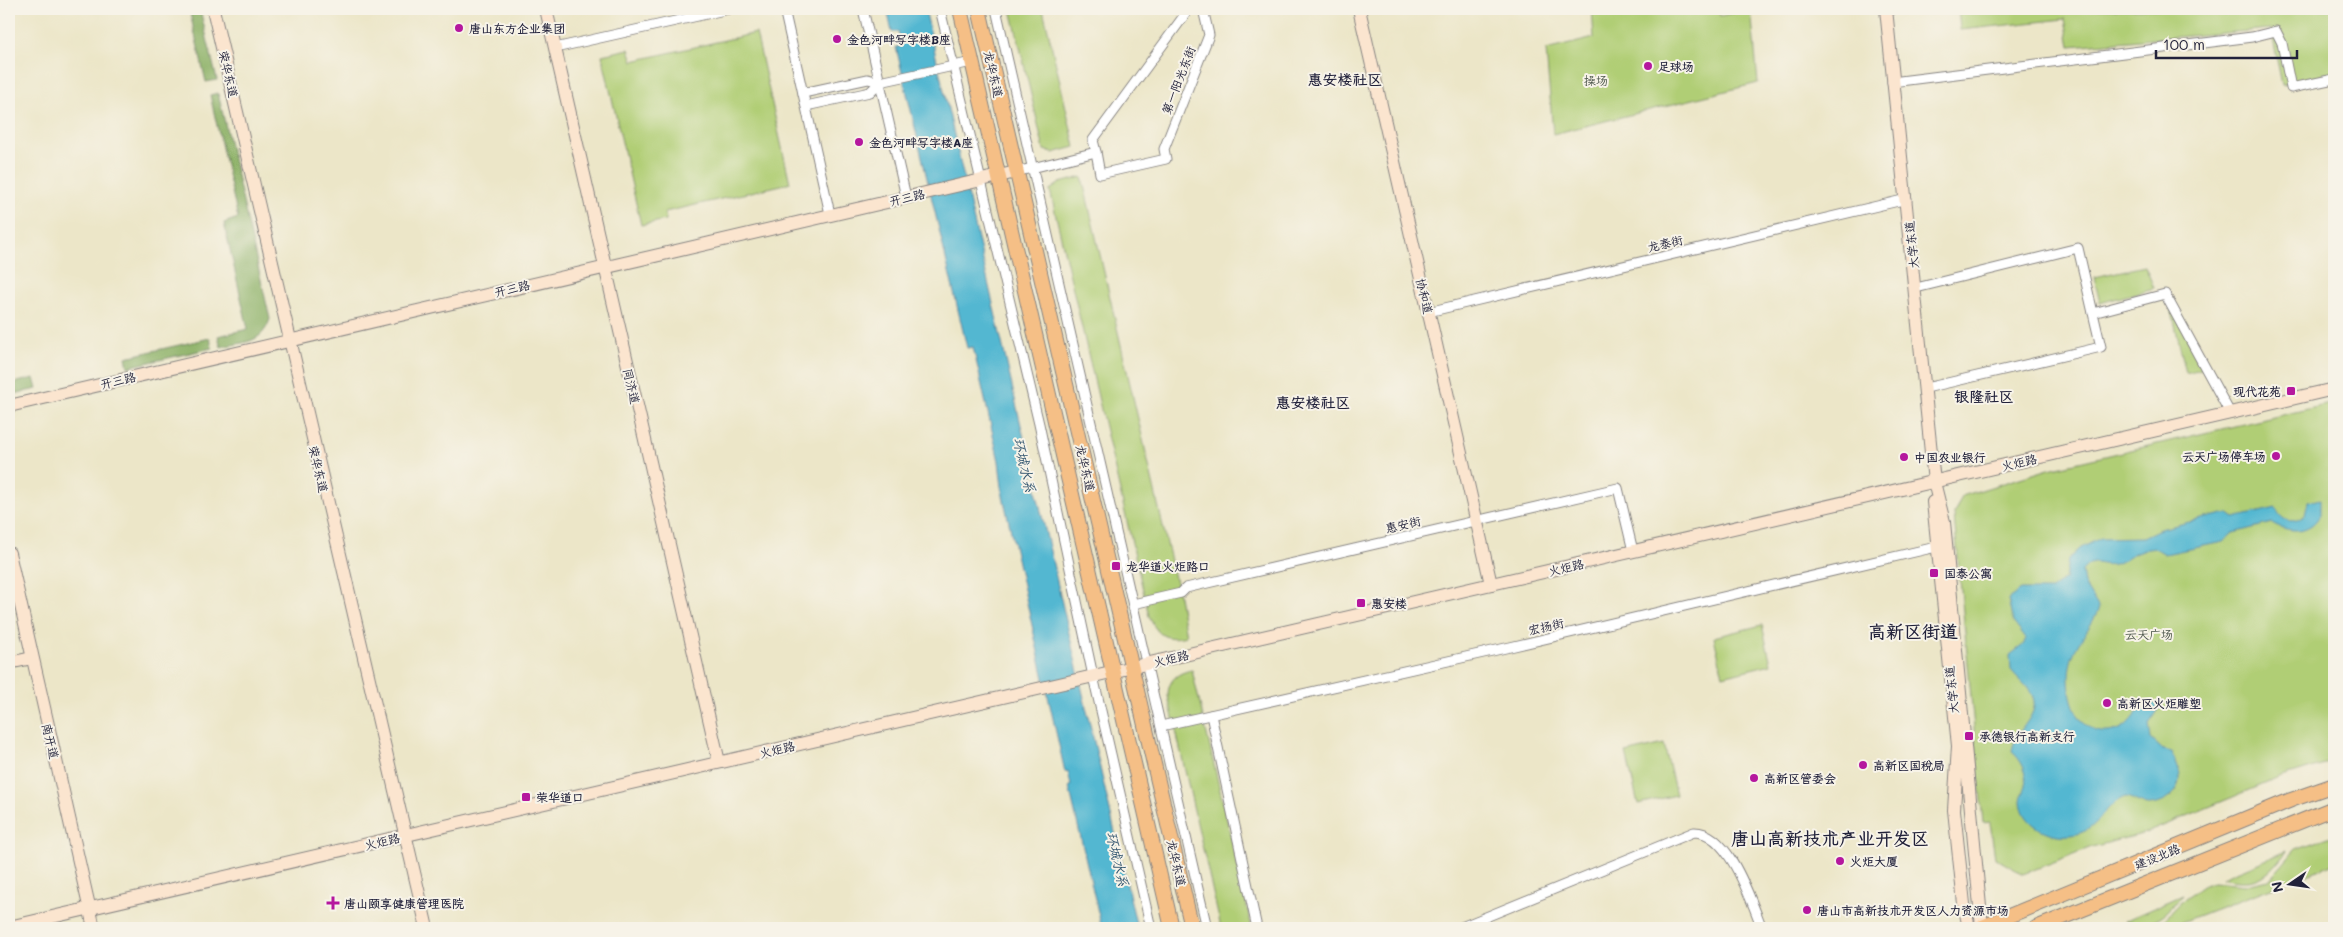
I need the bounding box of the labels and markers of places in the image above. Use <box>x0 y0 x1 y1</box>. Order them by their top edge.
place label: 唐山东方企业集团 <box>469 20 565 36</box>
marker: 唐山东方企业集团 <box>453 22 465 34</box>
place label: 金色河畔写字楼B座 <box>847 31 951 47</box>
marker: 金色河畔写字楼B座 <box>831 33 843 45</box>
place label: 足球场 <box>1658 58 1694 74</box>
marker: 足球场 <box>1642 60 1654 72</box>
place label: 金色河畔写字楼A座 <box>869 134 973 150</box>
marker: 金色河畔写字楼A座 <box>853 136 865 148</box>
place label: 现代花苑 <box>2233 383 2281 399</box>
marker: 现代花苑 <box>2285 385 2297 397</box>
place label: 云天广场停车场 <box>2182 448 2266 464</box>
place label: 中国农业银行 <box>1914 449 1986 465</box>
marker: 云天广场停车场 <box>2270 450 2282 462</box>
marker: 中国农业银行 <box>1898 451 1910 463</box>
place label: 龙华道火炬路口 <box>1126 558 1210 574</box>
marker: 龙华道火炬路口 <box>1110 560 1122 572</box>
place label: 国泰公寓 <box>1944 565 1992 581</box>
marker: 国泰公寓 <box>1928 567 1940 579</box>
place label: 惠安楼 <box>1371 595 1407 611</box>
marker: 惠安楼 <box>1355 597 1367 609</box>
place label: 高新区火炬雕塑 <box>2117 695 2201 711</box>
marker: 高新区火炬雕塑 <box>2101 697 2113 709</box>
place label: 承德银行高新支行 <box>1979 728 2075 744</box>
marker: 承德银行高新支行 <box>1963 730 1975 742</box>
place label: 高新区国税局 <box>1873 757 1945 773</box>
marker: 高新区国税局 <box>1857 759 1869 771</box>
place label: 高新区管委会 <box>1764 770 1836 786</box>
marker: 高新区管委会 <box>1748 772 1760 784</box>
place label: 荣华道口 <box>536 789 584 805</box>
marker: 荣华道口 <box>520 791 532 803</box>
place label: 火炬大厦 <box>1850 853 1898 869</box>
marker: 火炬大厦 <box>1834 855 1846 867</box>
place label: 唐山颐享健康管理医院 <box>344 895 464 911</box>
marker: 唐山颐享健康管理医院 <box>326 896 340 910</box>
place label: 唐山市高新技术开发区人力资源市场 <box>1817 902 2009 918</box>
marker: 唐山市高新技术开发区人力资源市场 <box>1801 904 1813 916</box>

